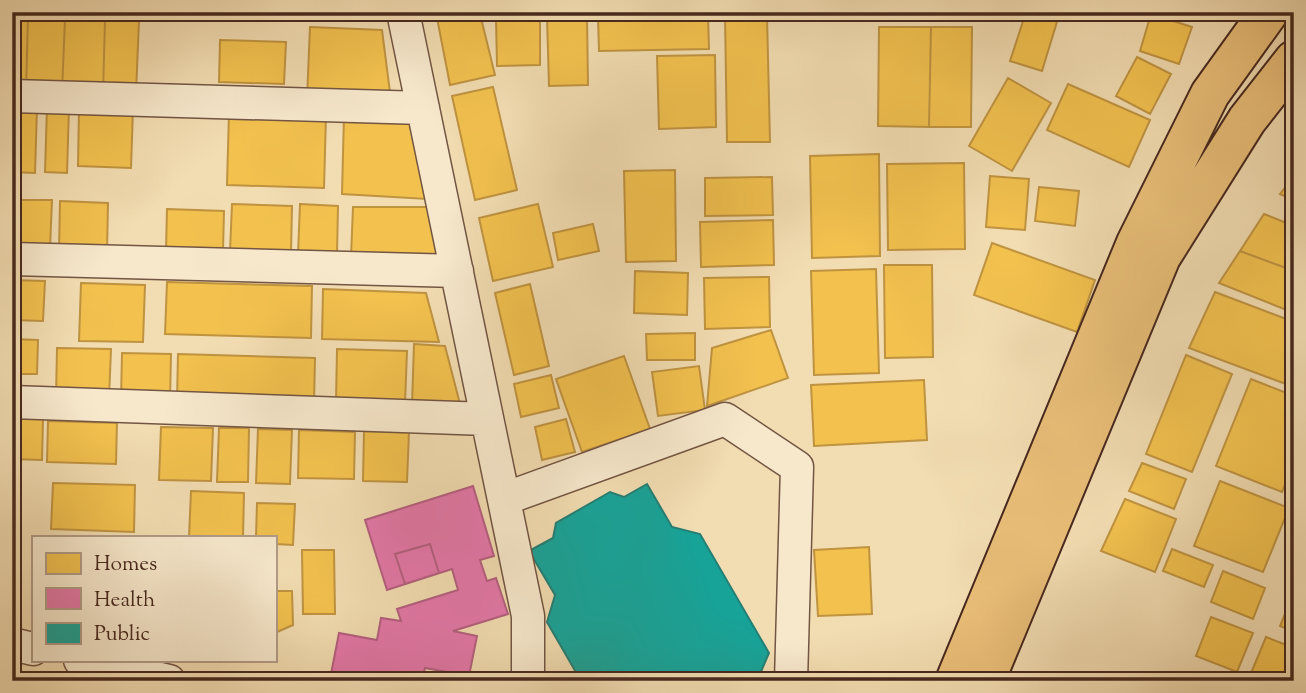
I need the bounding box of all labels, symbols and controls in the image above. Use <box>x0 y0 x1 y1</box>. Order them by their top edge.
legend <box>32 536 276 662</box>
text: Homes <box>94 550 157 580</box>
text: Health <box>94 586 155 616</box>
text: Public <box>94 620 150 650</box>

